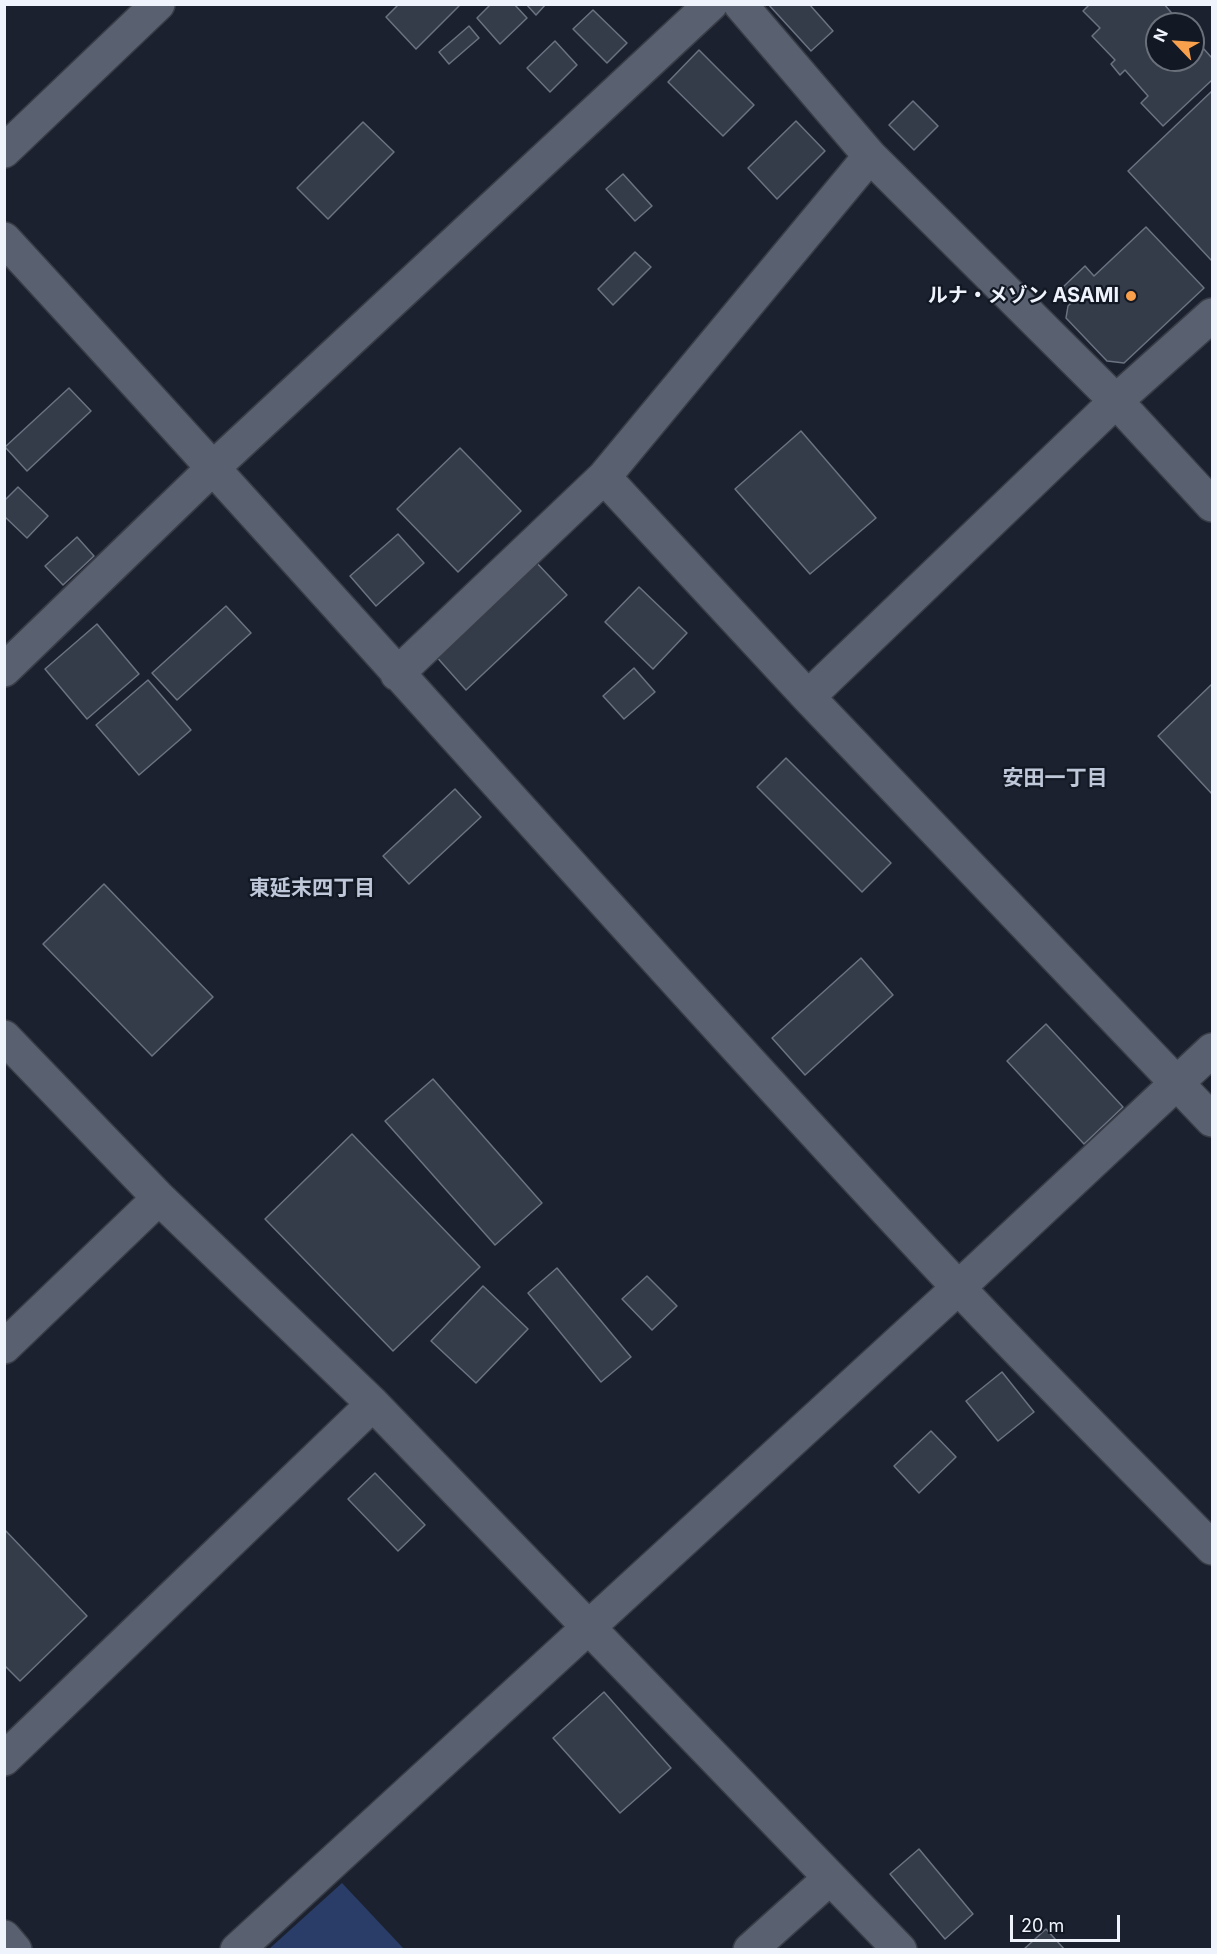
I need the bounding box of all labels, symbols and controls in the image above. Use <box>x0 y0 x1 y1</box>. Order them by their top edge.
north arrow <box>1145 12 1205 72</box>
text: N <box>1149 25 1172 45</box>
place label: ルナ・メゾン ASAMI <box>928 284 1119 308</box>
marker: ルナ・メゾン ASAMI <box>1124 289 1138 303</box>
district label: 安田一丁目 <box>1003 766 1107 792</box>
district label: 東延末四丁目 <box>249 876 375 902</box>
scale bar <box>1013 1903 1122 1941</box>
text: 20 m <box>1021 1915 1064 1936</box>

